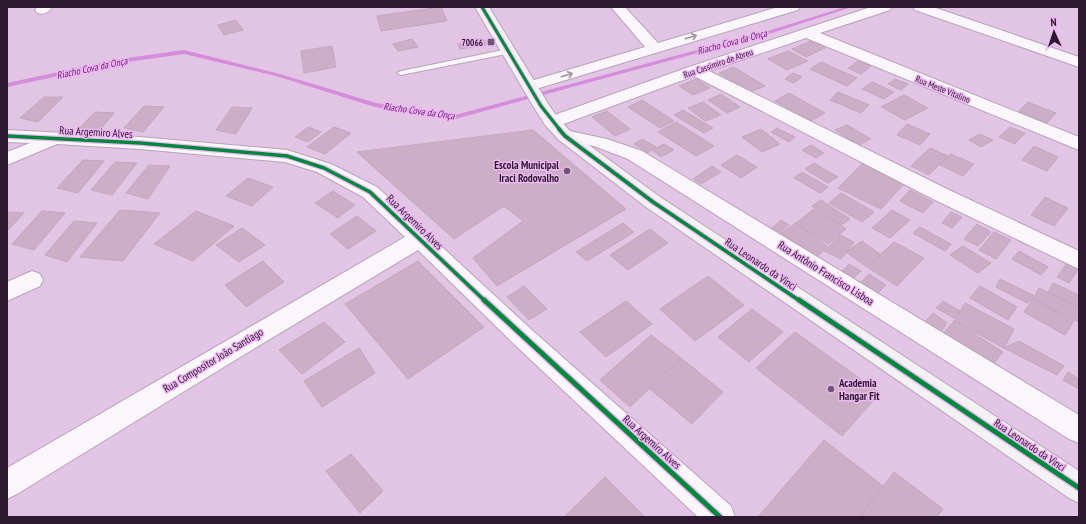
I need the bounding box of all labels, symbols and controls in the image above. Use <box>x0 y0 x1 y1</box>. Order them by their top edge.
north arrow <box>1034 12 1074 52</box>
text: N <box>1050 15 1057 29</box>
water label: Riacho Cova da Onça <box>696 26 769 58</box>
one-way arrow <box>685 33 698 40</box>
place label: 70066 <box>461 37 483 48</box>
marker: 70066 <box>486 37 496 47</box>
street label: Rua Cassimiro de Abreu <box>682 46 754 80</box>
water label: Riacho Cova da Onça <box>56 54 129 82</box>
one-way arrow <box>560 71 573 78</box>
street label: Rua Meste Vitalino <box>914 73 972 105</box>
water label: Riacho Cova da Onça <box>383 100 456 123</box>
street label: Rua Argemiro Alves <box>59 123 133 141</box>
place label: Escola Municipal Iraci Rodovalho <box>494 158 559 185</box>
marker: Escola Municipal Iraci Rodovalho <box>562 166 572 176</box>
street label: Rua Argemiro Alves <box>384 191 447 253</box>
street label: Rua Leonardo da Vinci <box>722 235 800 293</box>
street label: Rua Antônio Francisco Lisboa <box>775 238 877 308</box>
street label: Rua Compositor João Santiago <box>160 324 266 395</box>
place label: Academia Hangar Fit <box>838 376 880 403</box>
marker: Academia Hangar Fit <box>826 384 836 394</box>
street label: Rua Argemiro Alves <box>620 412 684 472</box>
street label: Rua Leonardo da Vinci <box>991 416 1069 474</box>

